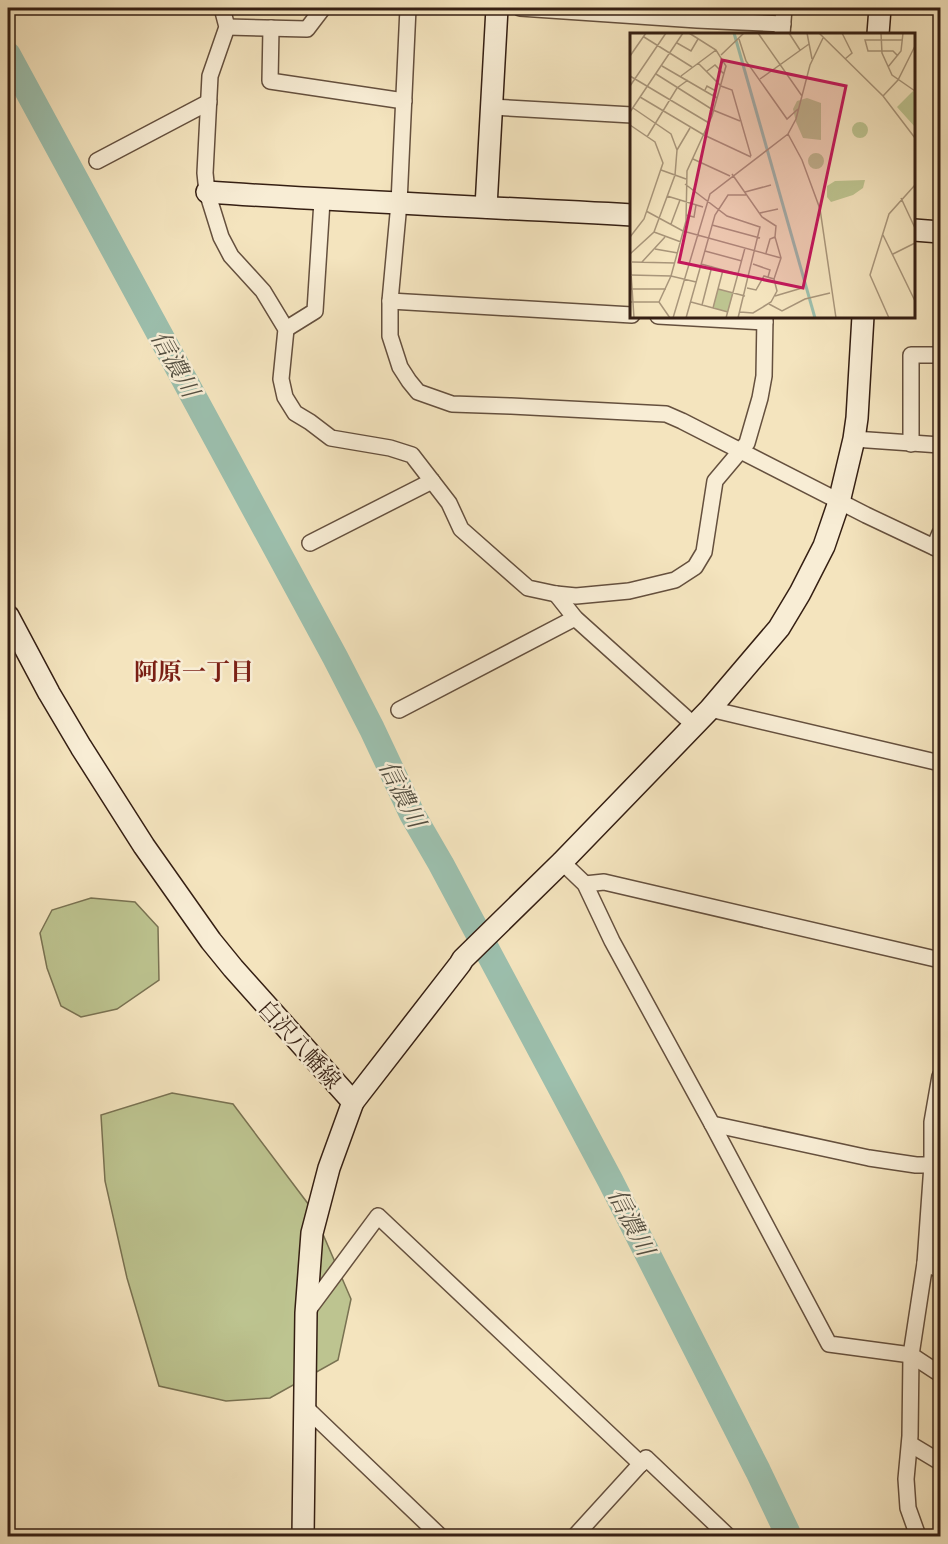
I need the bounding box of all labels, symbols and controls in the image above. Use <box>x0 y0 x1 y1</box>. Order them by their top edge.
inset map <box>630 33 915 318</box>
water label: 信濃川 <box>145 326 206 405</box>
district label: 阿原一丁目 <box>134 658 254 686</box>
water label: 信濃川 <box>373 756 432 835</box>
street label: 白沢八幡線 <box>253 995 346 1094</box>
water label: 信濃川 <box>602 1184 661 1263</box>

